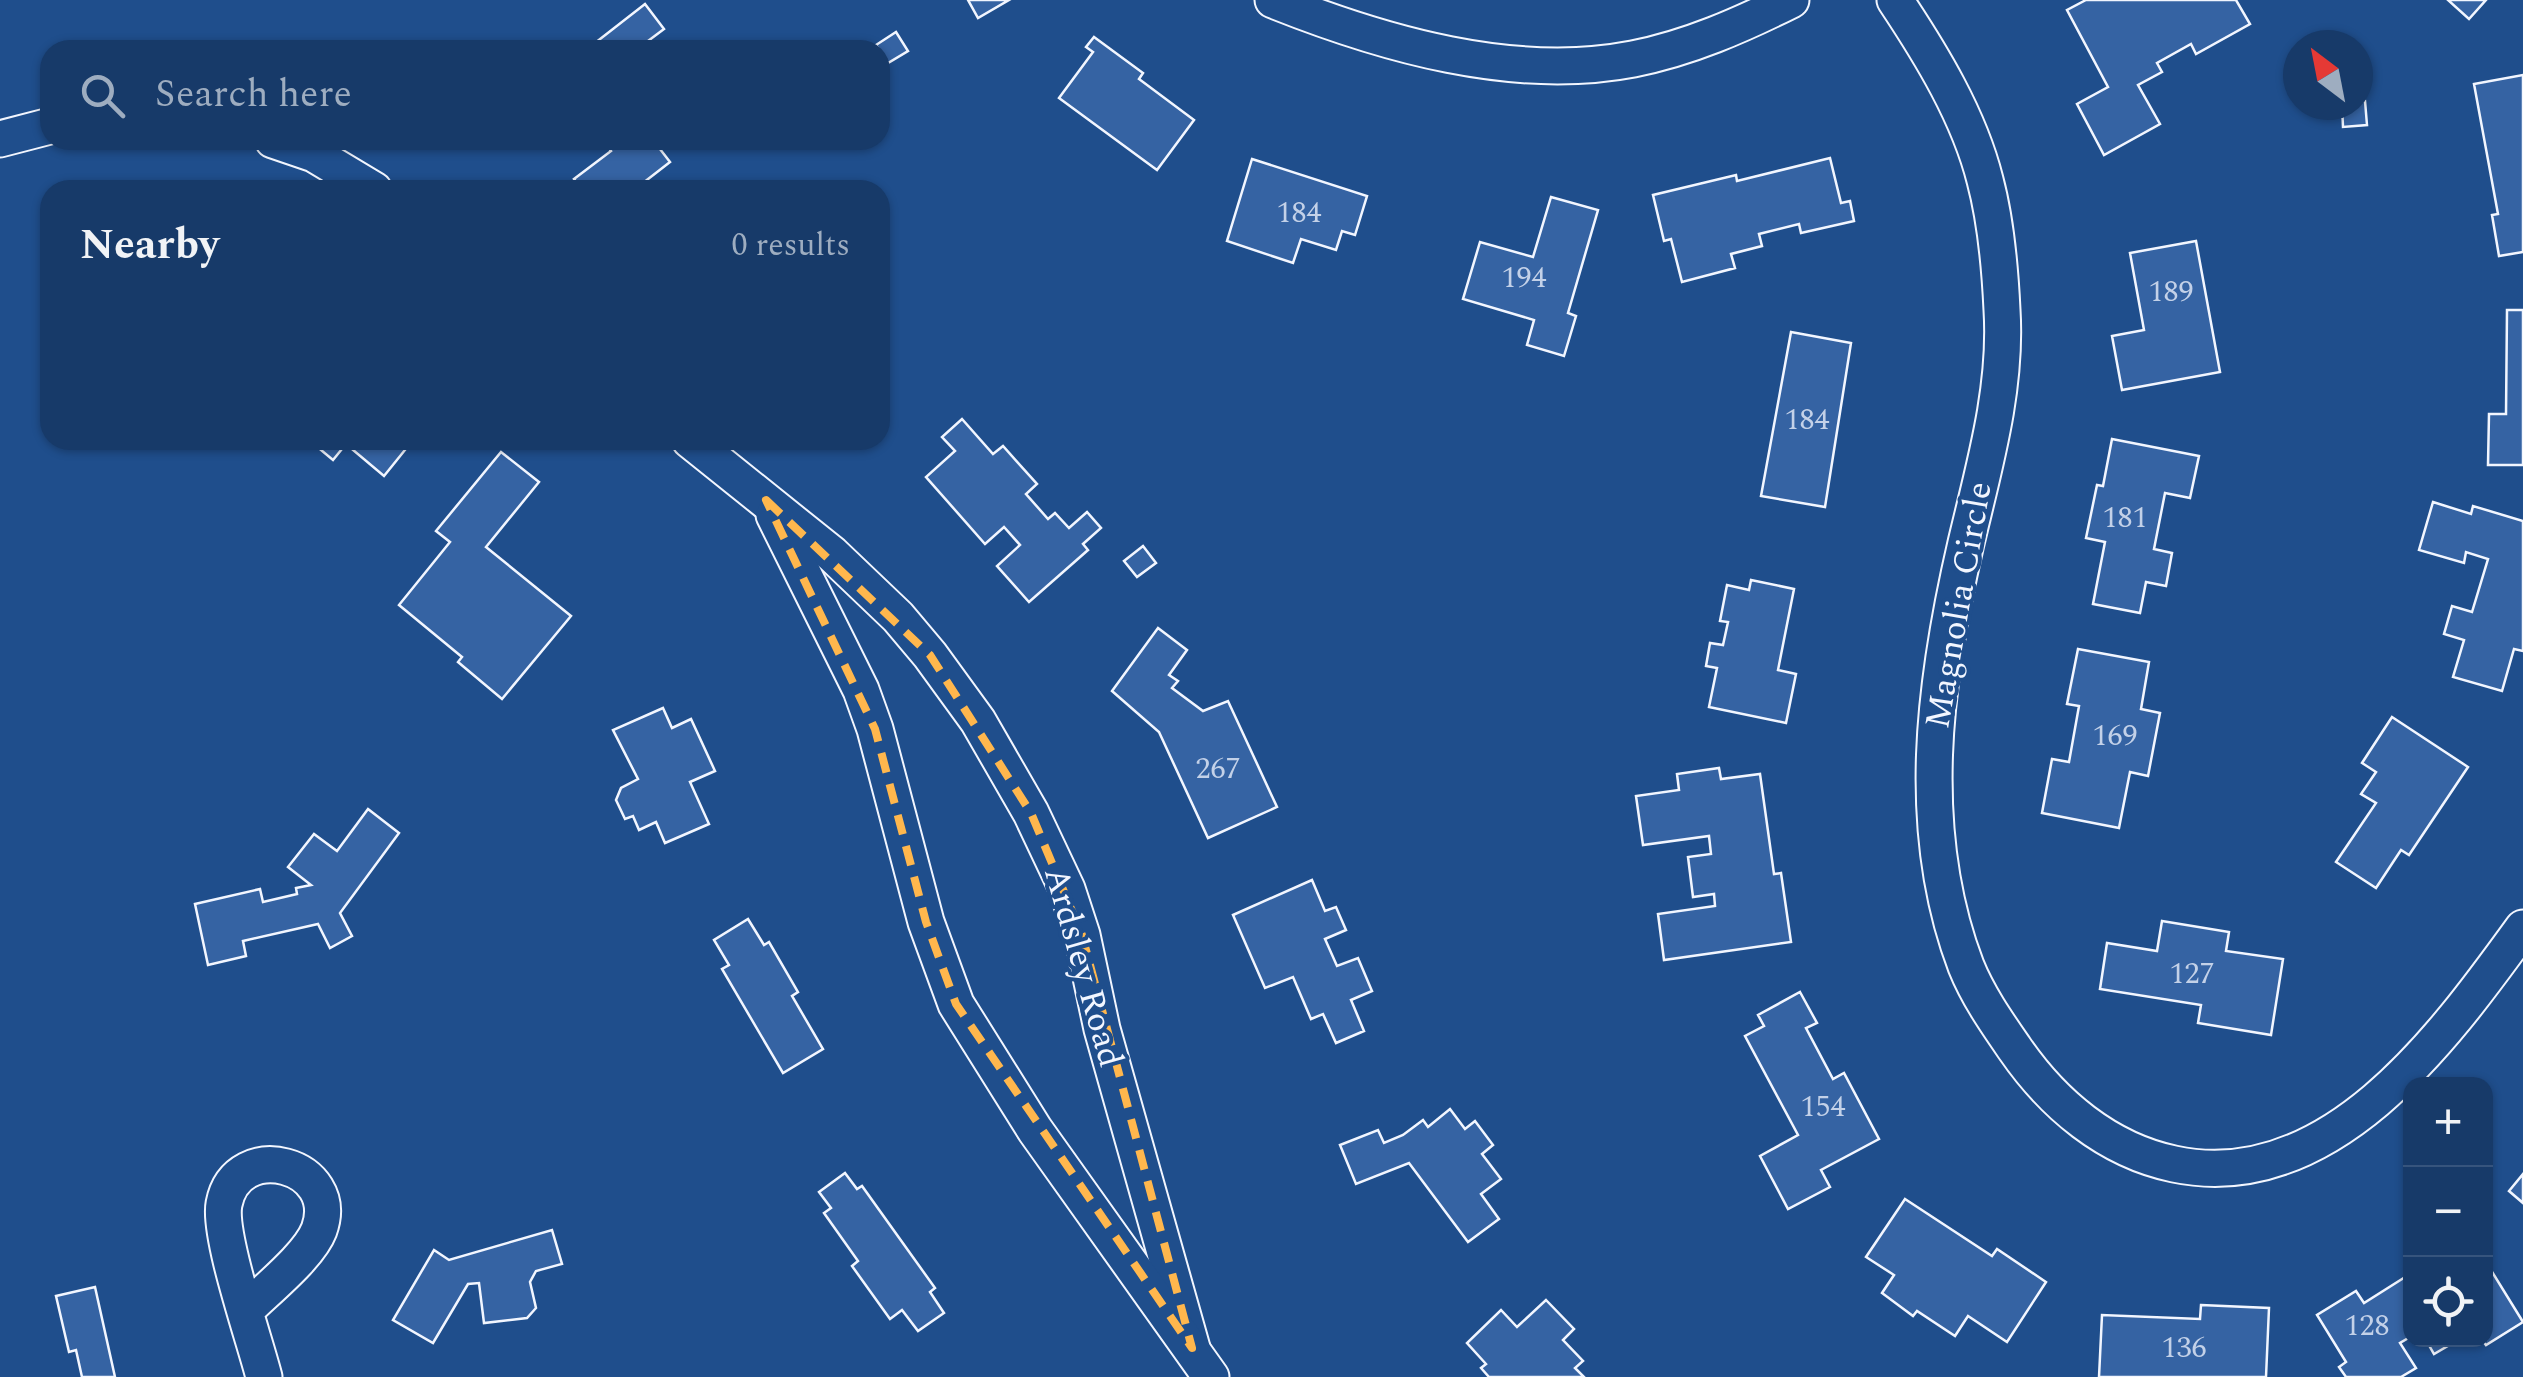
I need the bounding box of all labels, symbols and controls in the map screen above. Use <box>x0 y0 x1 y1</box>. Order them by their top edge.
north arrow <box>2283 30 2373 120</box>
search box <box>40 40 890 150</box>
text: Search here <box>155 66 352 124</box>
icon: search <box>75 68 130 123</box>
house number: 184 <box>1277 190 1322 236</box>
text: Nearby <box>80 214 219 277</box>
text: 0 results <box>731 221 850 270</box>
house number: 194 <box>1502 255 1547 301</box>
house number: 189 <box>2149 269 2194 315</box>
house number: 184 <box>1785 397 1830 443</box>
street label: Magnolia Circle <box>1911 477 2007 733</box>
house number: 181 <box>2103 495 2148 541</box>
house number: 169 <box>2093 713 2138 759</box>
house number: 267 <box>1196 746 1241 792</box>
street label: Ardsley Road <box>1029 860 1137 1074</box>
house number: 127 <box>2170 951 2215 997</box>
map controls <box>2403 1077 2493 1347</box>
button: + <box>2403 1077 2493 1167</box>
house number: 154 <box>1801 1084 1846 1130</box>
button: − <box>2403 1167 2493 1257</box>
button: locate <box>2403 1257 2493 1347</box>
house number: 128 <box>2345 1303 2390 1349</box>
house number: 136 <box>2162 1325 2207 1371</box>

